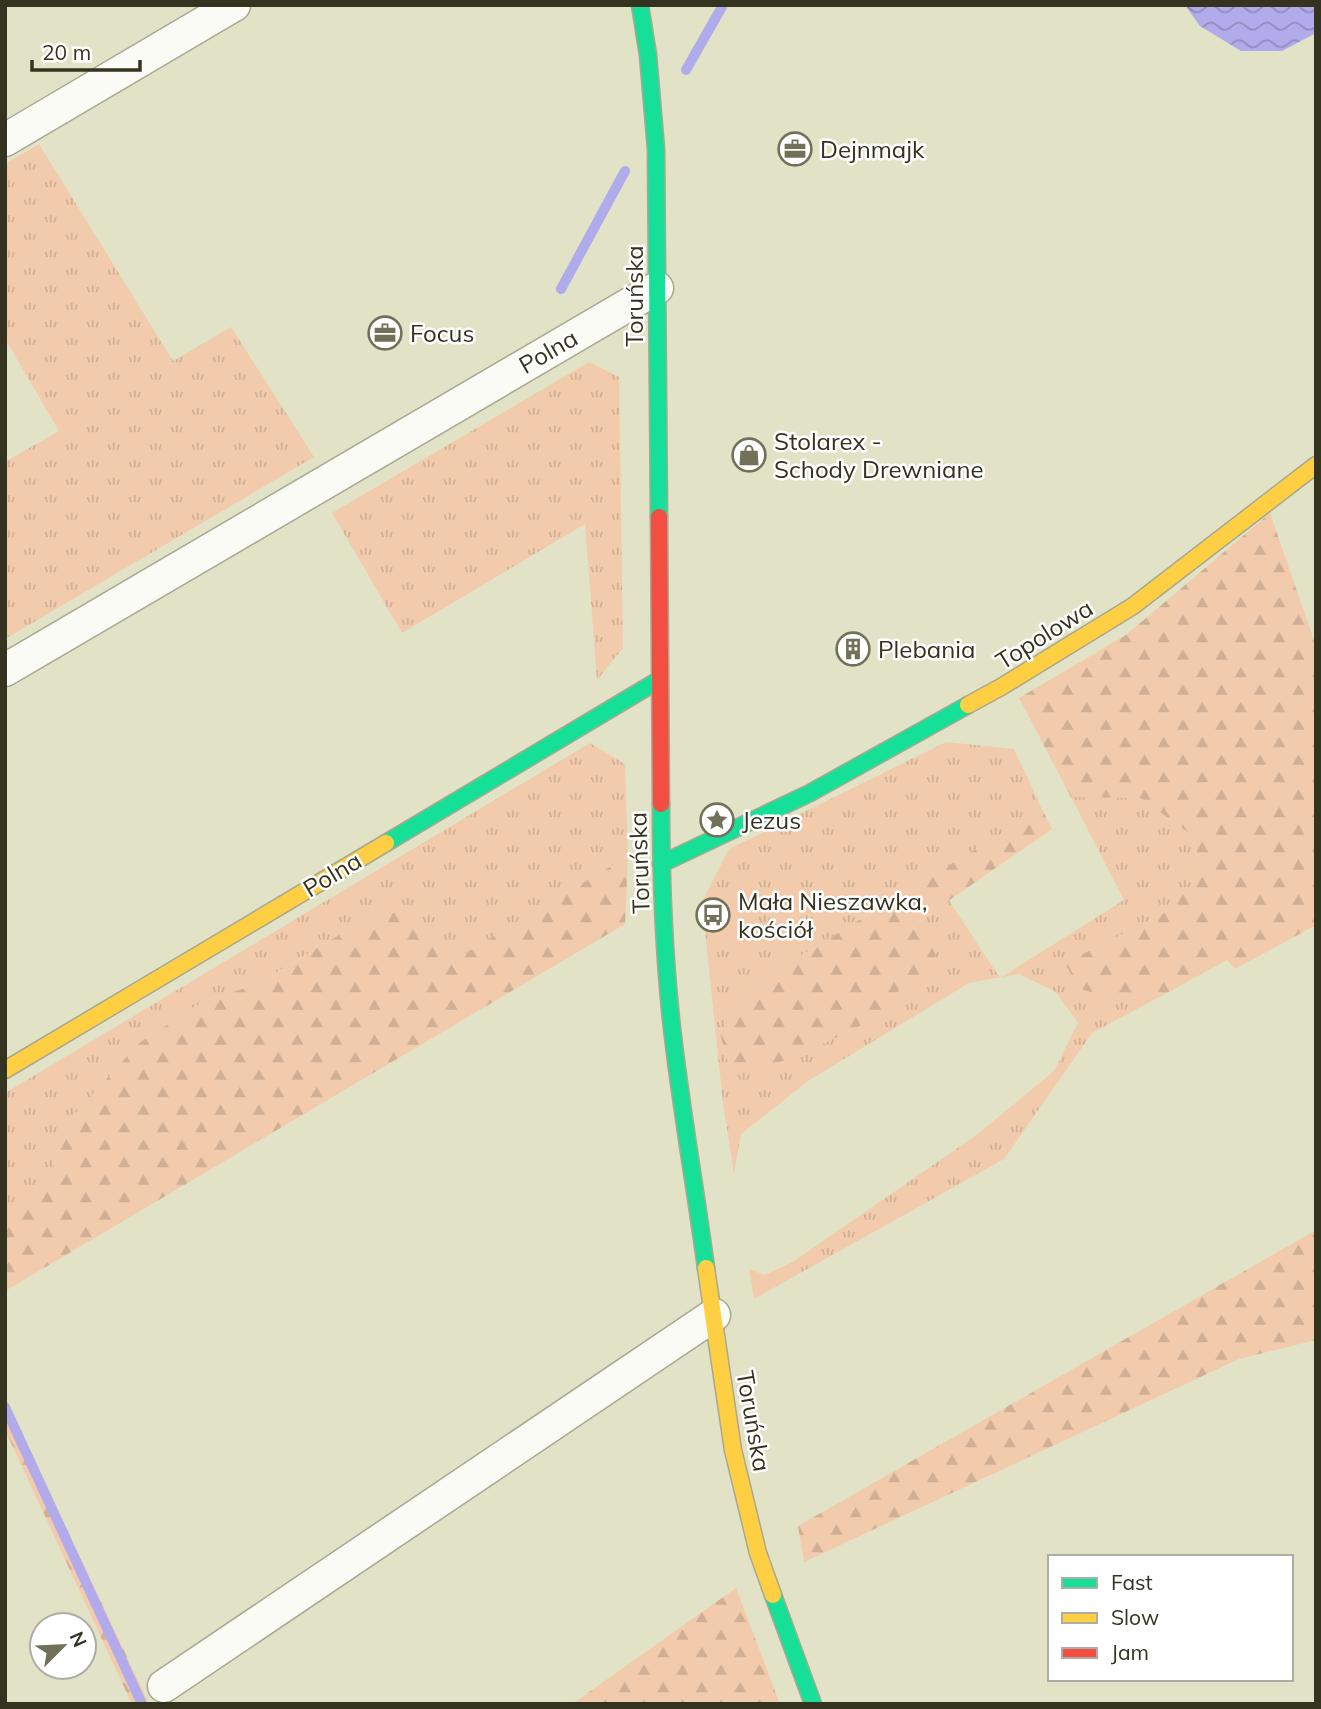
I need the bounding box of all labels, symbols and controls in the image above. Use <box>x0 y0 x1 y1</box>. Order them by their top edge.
scale bar <box>32 28 140 72</box>
text: 20 m <box>42 39 91 65</box>
office icon: Dejnmajk <box>776 130 814 168</box>
place label: Dejnmajk <box>820 134 925 164</box>
street label: Toruńska <box>619 245 649 347</box>
office icon: Focus <box>366 314 404 352</box>
place label: Focus <box>410 318 474 348</box>
street label: Polna <box>513 322 583 380</box>
place label: Stolarex - Schody Drewniane <box>774 426 984 484</box>
shop icon: Stolarex - Schody Drewniane <box>730 436 768 474</box>
street label: Topolowa <box>990 592 1098 676</box>
building icon: Plebania <box>834 630 872 668</box>
place label: Plebania <box>878 634 975 664</box>
place icon: Jezus <box>698 801 736 839</box>
place label: Jezus <box>742 805 801 835</box>
street label: Toruńska <box>622 812 656 914</box>
street label: Polna <box>297 845 367 903</box>
place label: Mała Nieszawka, kościół <box>738 886 927 944</box>
bus stop icon: Mała Nieszawka, kościół <box>694 896 732 934</box>
street label: Toruńska <box>730 1368 778 1474</box>
legend <box>1048 1555 1293 1681</box>
text: Fast <box>1111 1569 1153 1595</box>
text: Slow <box>1111 1604 1159 1630</box>
north arrow <box>28 1611 98 1681</box>
text: N <box>65 1628 92 1651</box>
text: Jam <box>1111 1639 1149 1665</box>

